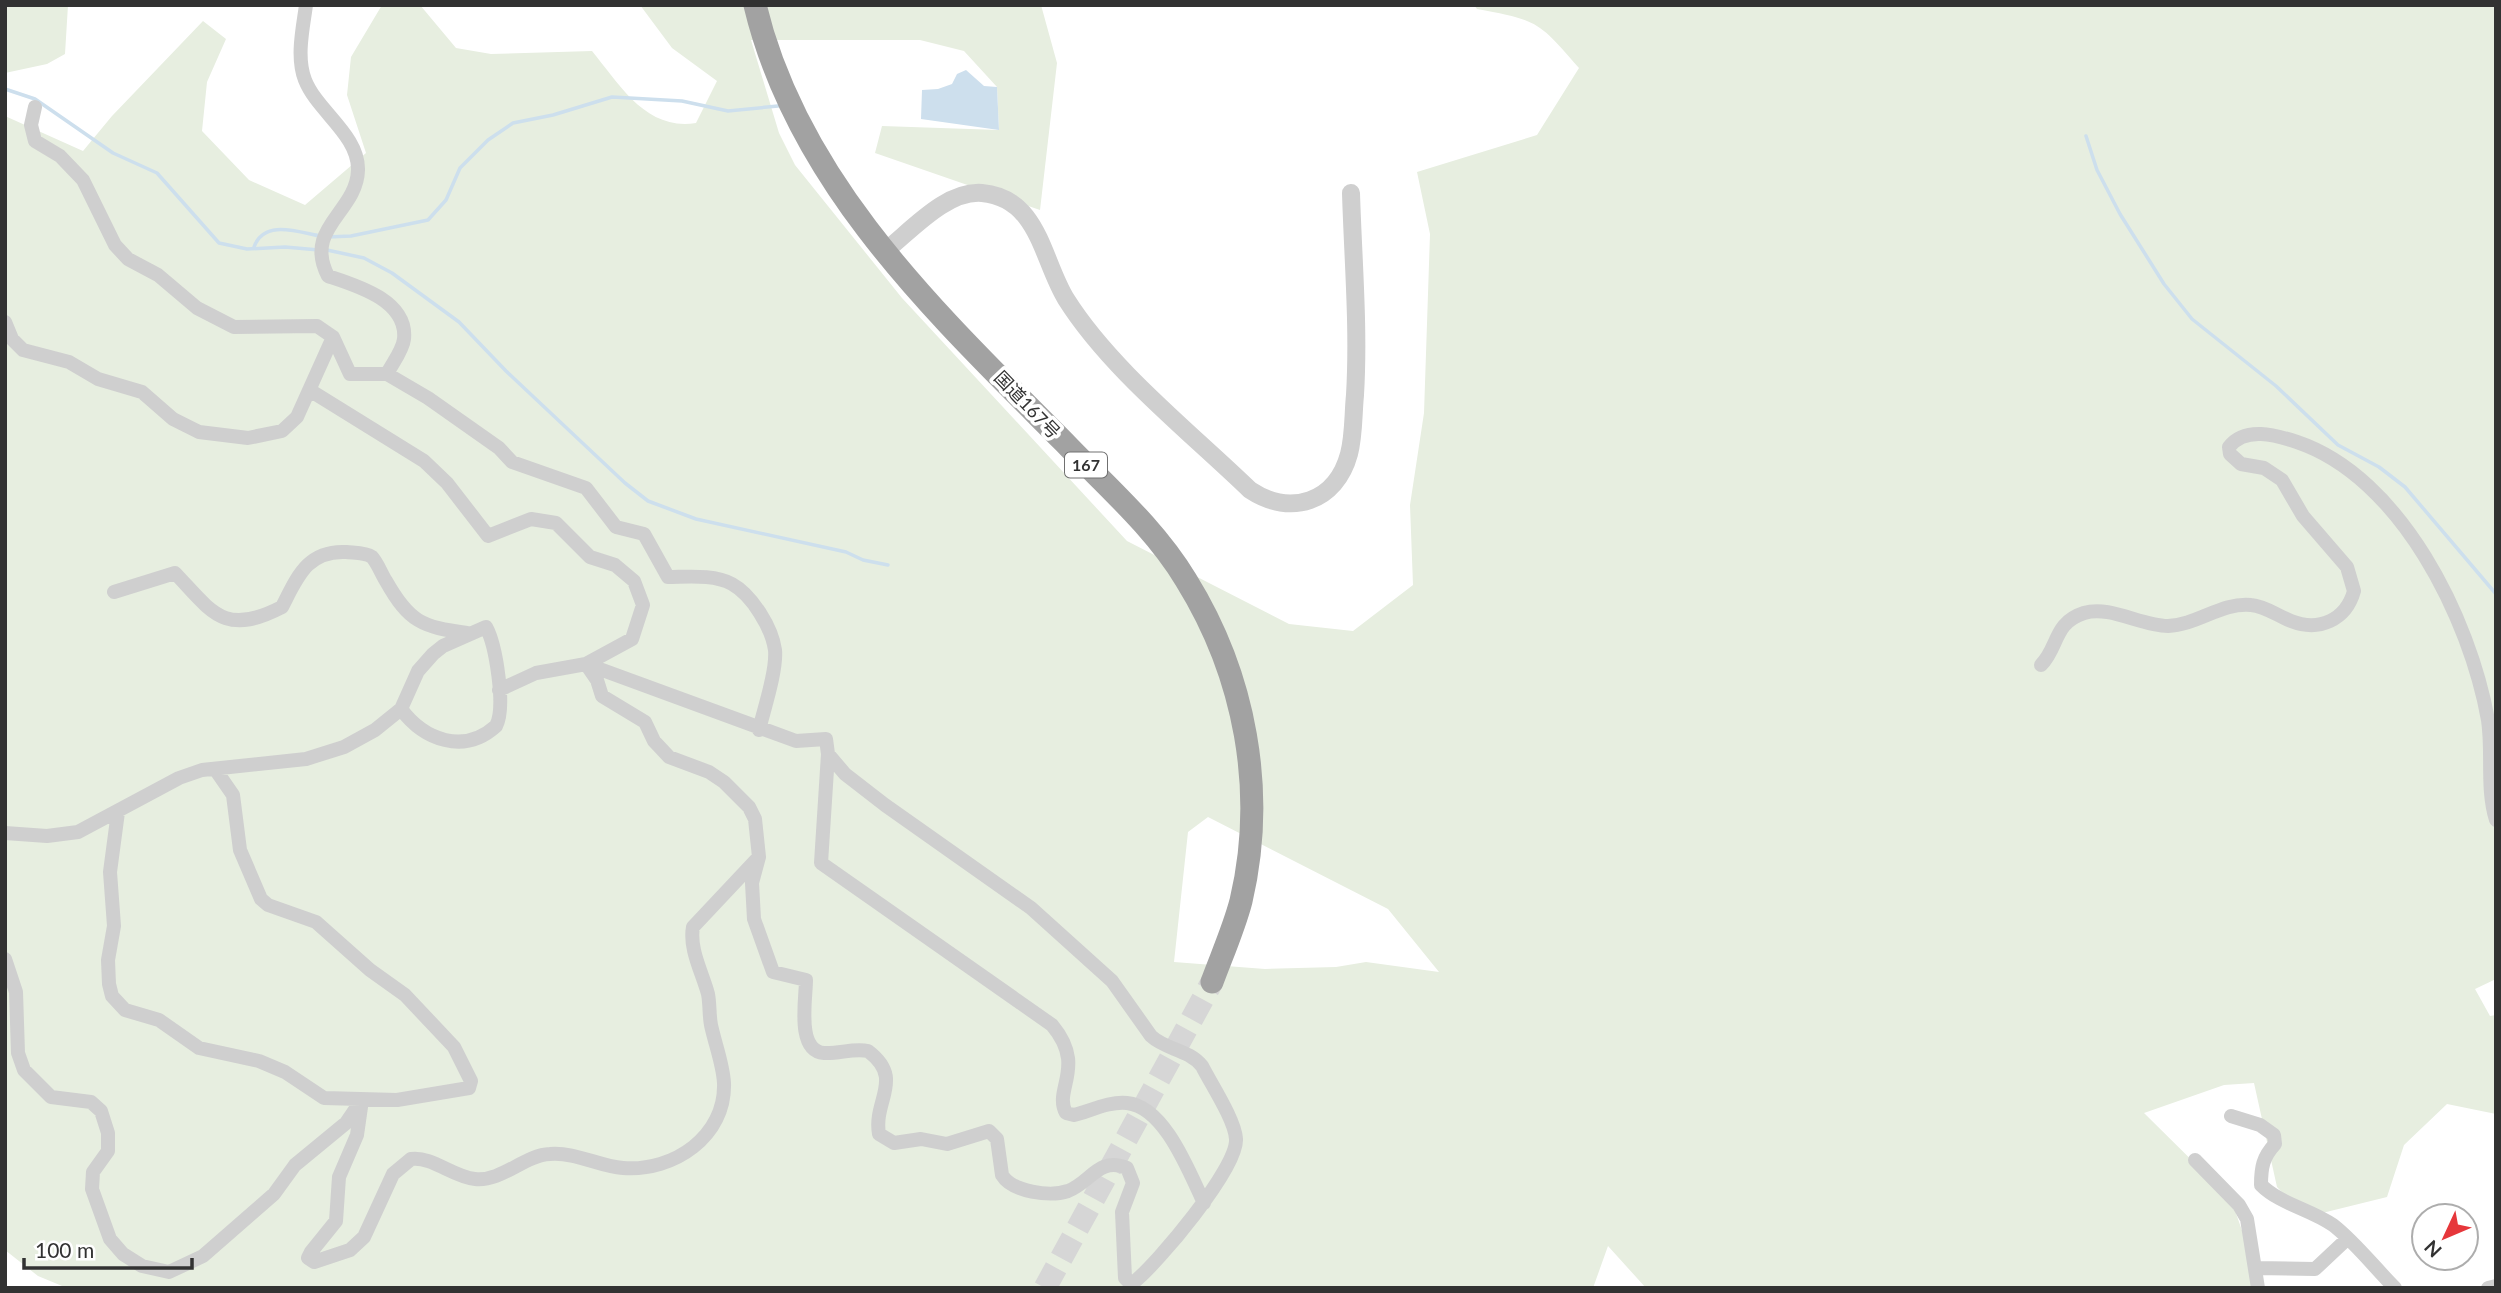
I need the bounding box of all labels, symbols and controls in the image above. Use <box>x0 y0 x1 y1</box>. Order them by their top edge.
street label: 国道167号 <box>990 366 1065 443</box>
road number: 167 <box>1065 452 1107 478</box>
north arrow <box>2410 1202 2480 1272</box>
scale bar <box>24 1226 192 1270</box>
text: N <box>2419 1236 2446 1262</box>
text: 100 m <box>35 1237 94 1262</box>

